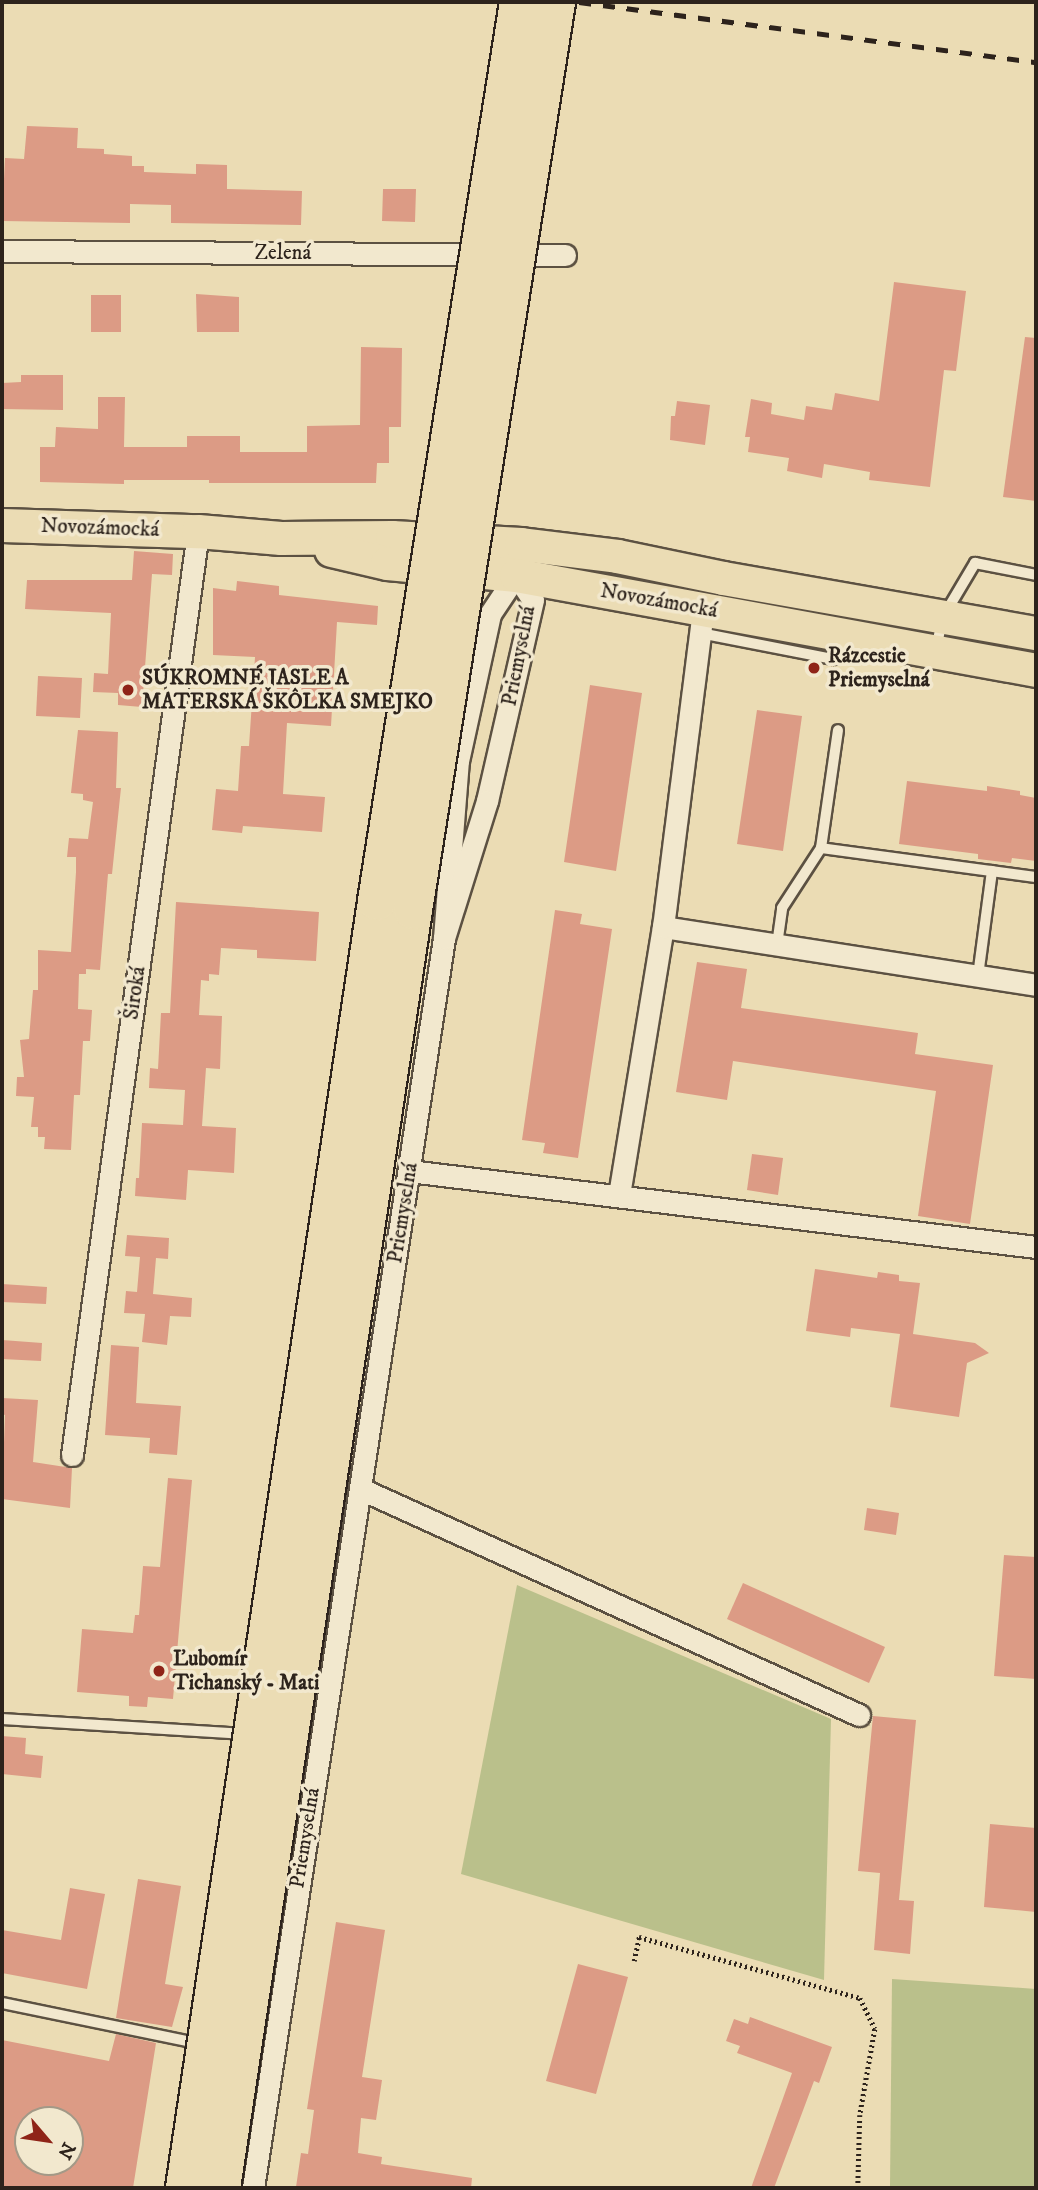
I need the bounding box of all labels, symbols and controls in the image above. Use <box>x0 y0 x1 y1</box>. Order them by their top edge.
street label: Zelená <box>254 240 312 266</box>
street label: Novozámocká <box>40 513 160 543</box>
street label: Novozámocká <box>598 578 720 624</box>
street label: Priemyselná <box>497 604 541 708</box>
place label: Rázcestie Priemyselná <box>828 643 930 693</box>
marker: Rázcestie Priemyselná <box>806 660 822 676</box>
place label: SÚKROMNÉ JASLE A MATERSKÁ ŠKÔLKA SMEJKO <box>142 665 433 715</box>
marker: SÚKROMNÉ JASLE A MATERSKÁ ŠKÔLKA SMEJKO <box>120 682 136 698</box>
street label: Široká <box>119 965 151 1021</box>
street label: Priemyselná <box>383 1161 423 1265</box>
place label: Ľubomír Tichanský - Mati <box>173 1646 319 1696</box>
marker: Ľubomír Tichanský - Mati <box>151 1663 167 1679</box>
street label: Priemyselná <box>285 1786 325 1890</box>
north arrow <box>14 2106 84 2176</box>
text: N <box>52 2138 80 2163</box>

